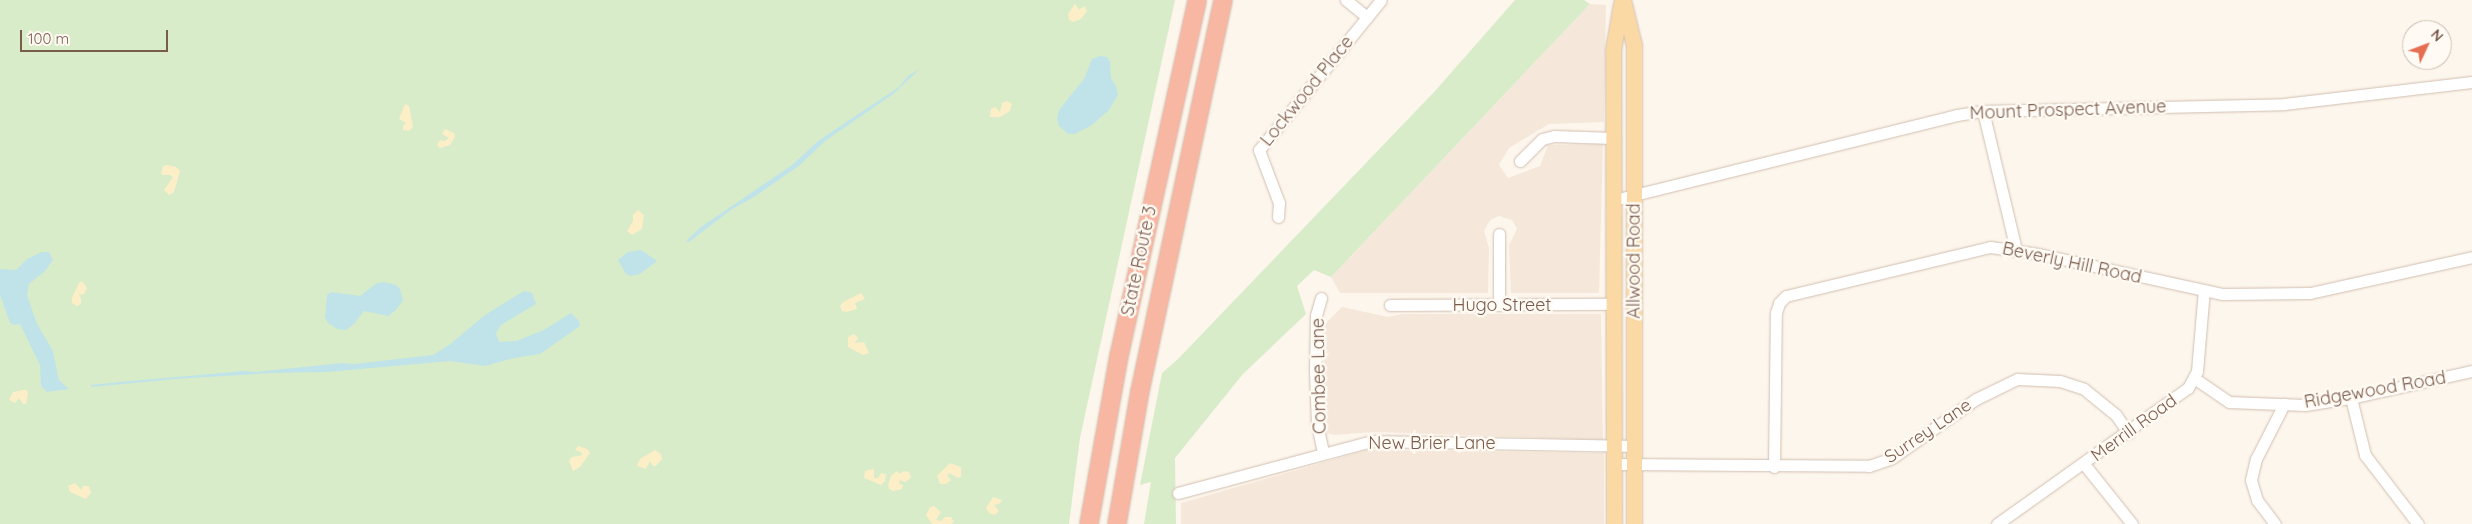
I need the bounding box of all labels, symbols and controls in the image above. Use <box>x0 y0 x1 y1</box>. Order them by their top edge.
scale bar <box>22 20 170 52</box>
north arrow <box>2402 20 2452 70</box>
text: N <box>2427 26 2447 45</box>
text: 100 m <box>28 29 69 48</box>
street label: Lockwood Place <box>1256 31 1358 151</box>
street label: Mount Prospect Avenue <box>1969 96 2167 124</box>
street label: Allwood Road <box>1623 203 1645 319</box>
street label: State Route 3 <box>1117 204 1161 318</box>
street label: Beverly Hill Road <box>2000 238 2144 288</box>
street label: Hugo Street <box>1453 294 1551 316</box>
street label: Combee Lane <box>1307 318 1331 434</box>
street label: Ridgewood Road <box>2302 367 2448 413</box>
street label: Merrill Road <box>2087 390 2181 466</box>
street label: Surrey Lane <box>1880 394 1976 468</box>
street label: New Brier Lane <box>1368 432 1496 454</box>

